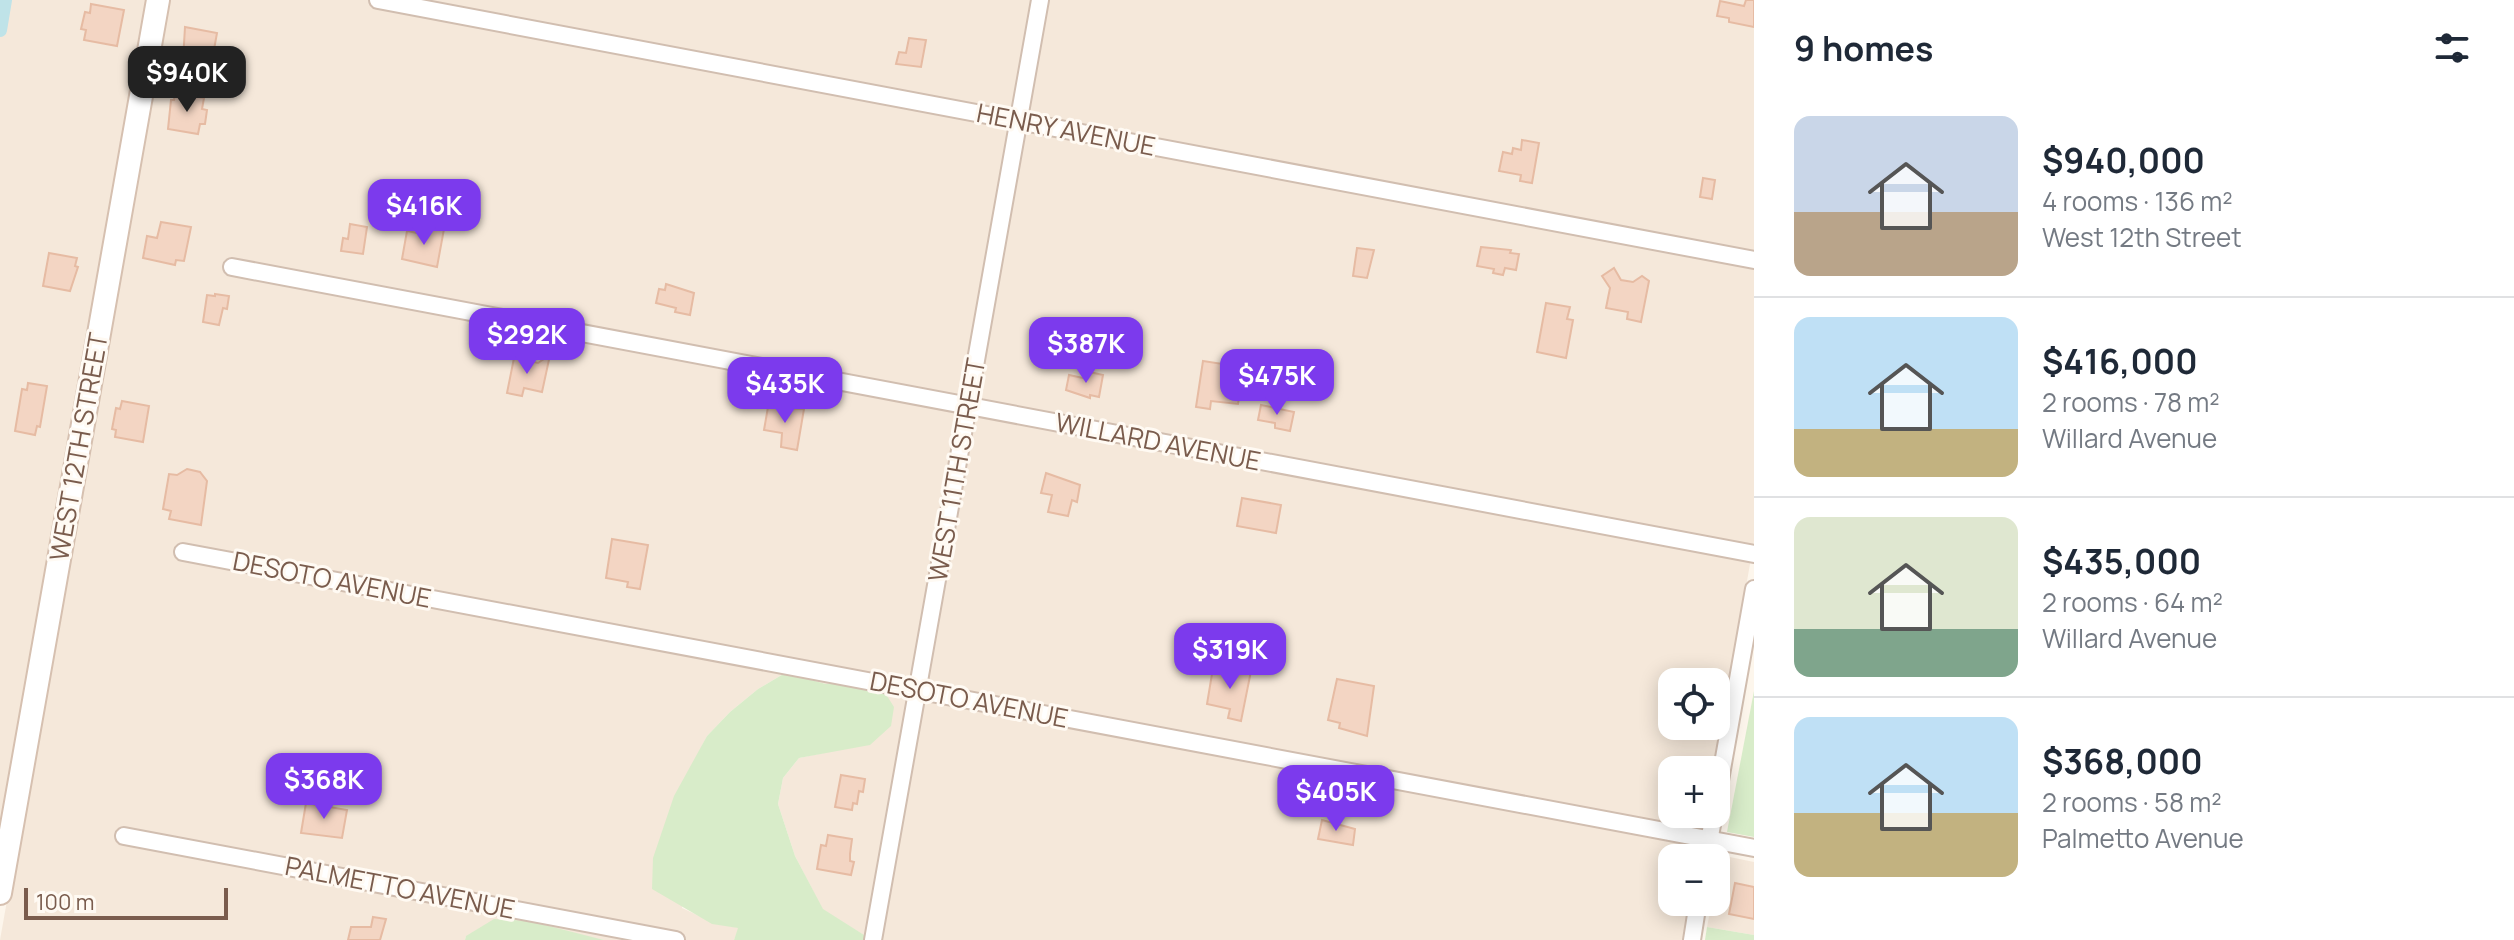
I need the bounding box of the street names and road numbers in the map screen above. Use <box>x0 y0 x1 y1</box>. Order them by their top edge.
street label: HENRY AVENUE <box>974 94 1159 164</box>
street label: WEST 12TH STREET <box>40 330 116 564</box>
street label: WEST 11TH STREET <box>919 355 993 584</box>
street label: WILLARD AVENUE <box>1052 403 1264 479</box>
street label: DESOTO AVENUE <box>230 542 435 616</box>
street label: DESOTO AVENUE <box>867 662 1072 736</box>
street label: PALMETTO AVENUE <box>282 847 518 927</box>

